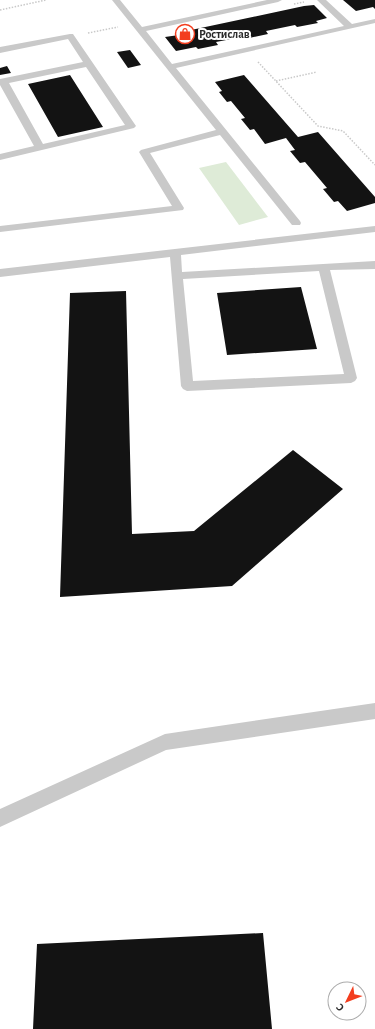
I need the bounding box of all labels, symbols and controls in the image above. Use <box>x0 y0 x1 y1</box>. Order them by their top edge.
shop icon: Ростислав <box>174 23 196 45</box>
place label: Ростислав <box>199 28 250 40</box>
north arrow <box>327 981 367 1021</box>
text: С <box>334 1001 346 1013</box>

